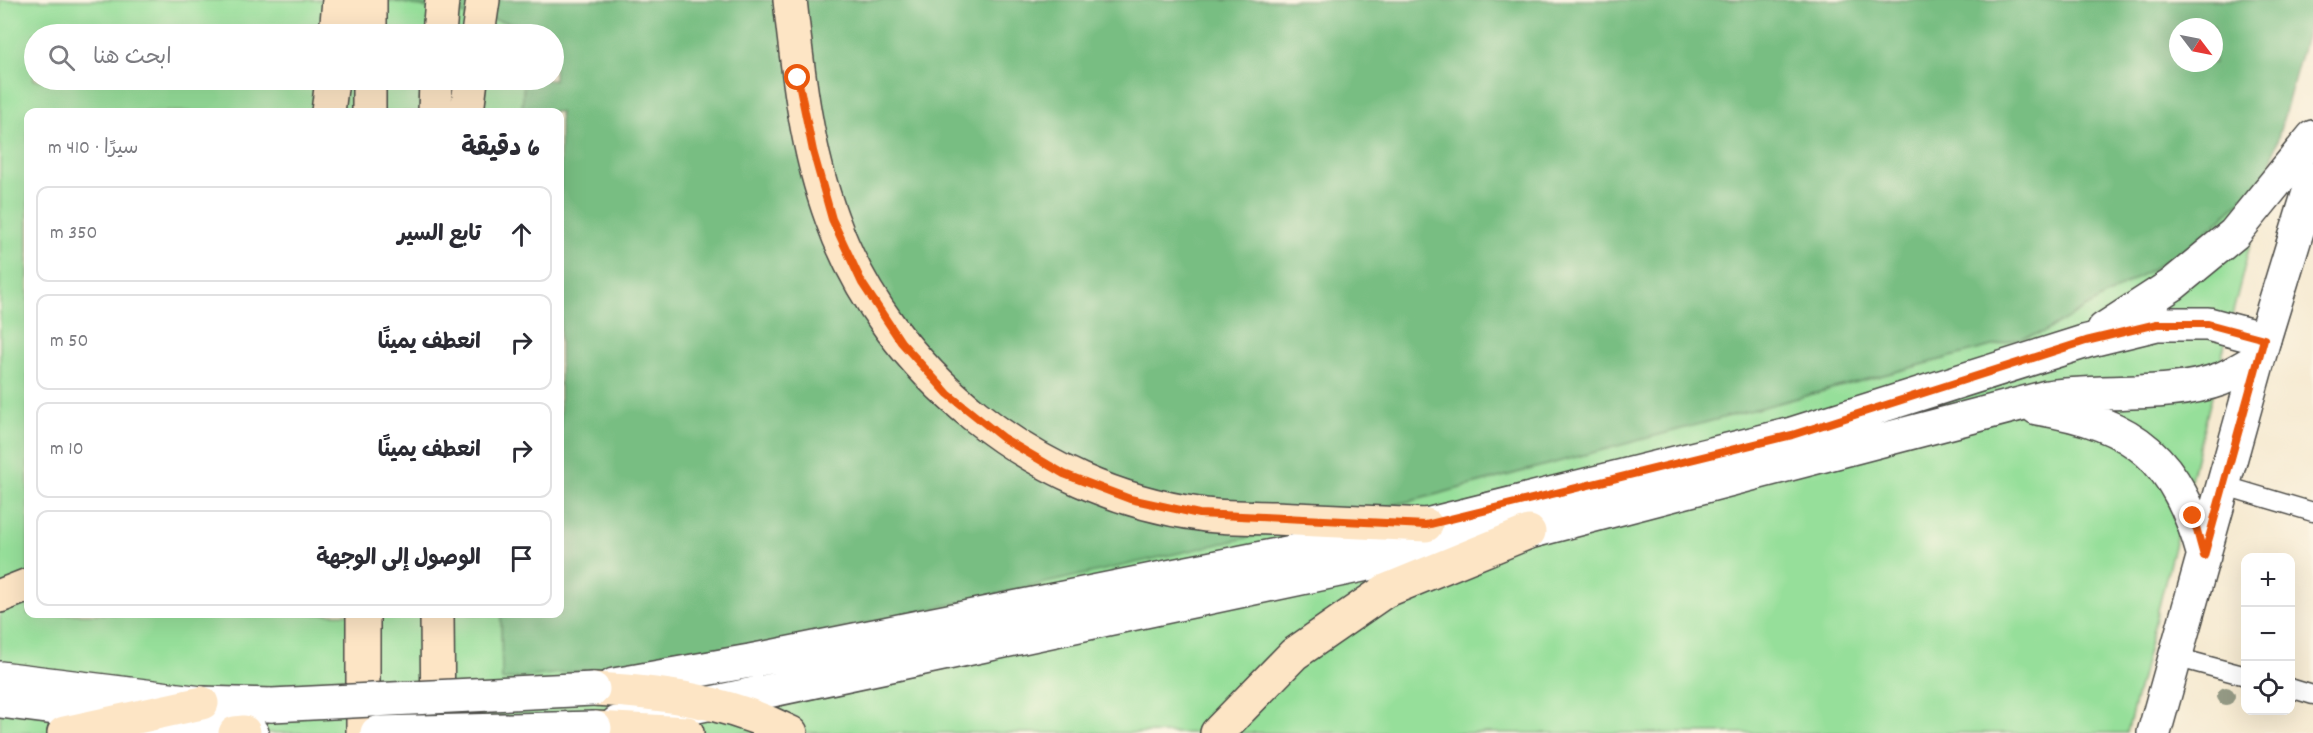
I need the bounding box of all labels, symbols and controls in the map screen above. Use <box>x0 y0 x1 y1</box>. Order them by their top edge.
north arrow <box>2169 18 2223 72</box>
search box <box>24 24 564 90</box>
icon: search <box>45 41 78 74</box>
text: ابحث هنا <box>93 43 172 74</box>
route start <box>784 64 810 90</box>
text: 6 دقيقة <box>461 131 540 168</box>
text: سيرًا · 410 m <box>48 135 138 163</box>
icon: ahead <box>505 218 538 251</box>
text: 350 m <box>50 220 97 248</box>
text: تابع السير <box>398 220 481 251</box>
icon: right <box>505 326 538 359</box>
text: 50 m <box>50 328 89 356</box>
text: انعطف يمينًا <box>378 328 481 359</box>
icon: right <box>505 434 538 467</box>
text: 10 m <box>50 436 84 464</box>
text: انعطف يمينًا <box>378 436 481 467</box>
route end <box>2179 502 2205 528</box>
icon: arrive <box>505 542 538 575</box>
text: الوصول إلى الوجهة <box>316 544 481 575</box>
map controls <box>2241 553 2295 715</box>
button: + <box>2241 553 2295 607</box>
button: − <box>2241 607 2295 661</box>
button: locate <box>2241 661 2295 715</box>

